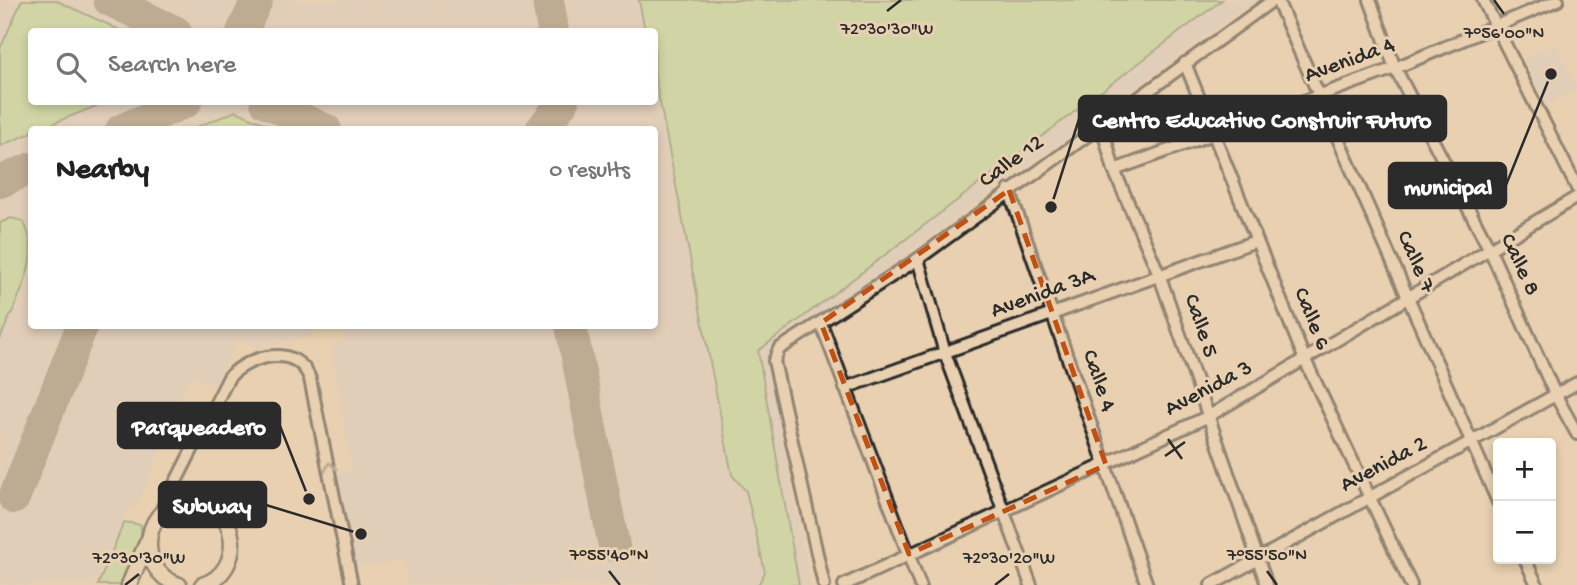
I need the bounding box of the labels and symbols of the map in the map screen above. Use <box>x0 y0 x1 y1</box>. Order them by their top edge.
text: 72°30'30"W <box>840 20 933 41</box>
text: 7°56'00"N <box>1463 24 1544 45</box>
street label: Avenida 4 <box>1301 32 1399 90</box>
callout: Centro Educativo Construir Futuro <box>1079 96 1446 141</box>
text: Centro Educativo Construir Futuro <box>1093 108 1432 137</box>
street label: Calle 12 <box>974 130 1050 194</box>
callout: municipal <box>1389 163 1506 208</box>
text: municipal <box>1404 175 1492 204</box>
street label: Calle 7 <box>1390 227 1441 298</box>
street label: Calle 8 <box>1493 230 1545 300</box>
street label: Avenida 3A <box>987 262 1100 325</box>
street label: Calle 6 <box>1286 284 1336 354</box>
street label: Calle 5 <box>1177 291 1223 361</box>
street label: Calle 4 <box>1075 347 1121 416</box>
street label: Avenida 3 <box>1161 355 1257 423</box>
callout: Parqueadero <box>118 403 280 448</box>
text: Parqueadero <box>130 415 266 444</box>
street label: Avenida 2 <box>1336 431 1432 499</box>
one-way arrow <box>323 461 338 473</box>
callout: Subway <box>159 482 266 527</box>
text: Subway <box>173 494 252 523</box>
text: 7°55'40"N <box>569 546 648 567</box>
text: 7°55'50"N <box>1226 546 1307 567</box>
text: 72°30'30"W <box>92 549 185 570</box>
text: 72°30'20"W <box>962 549 1055 570</box>

